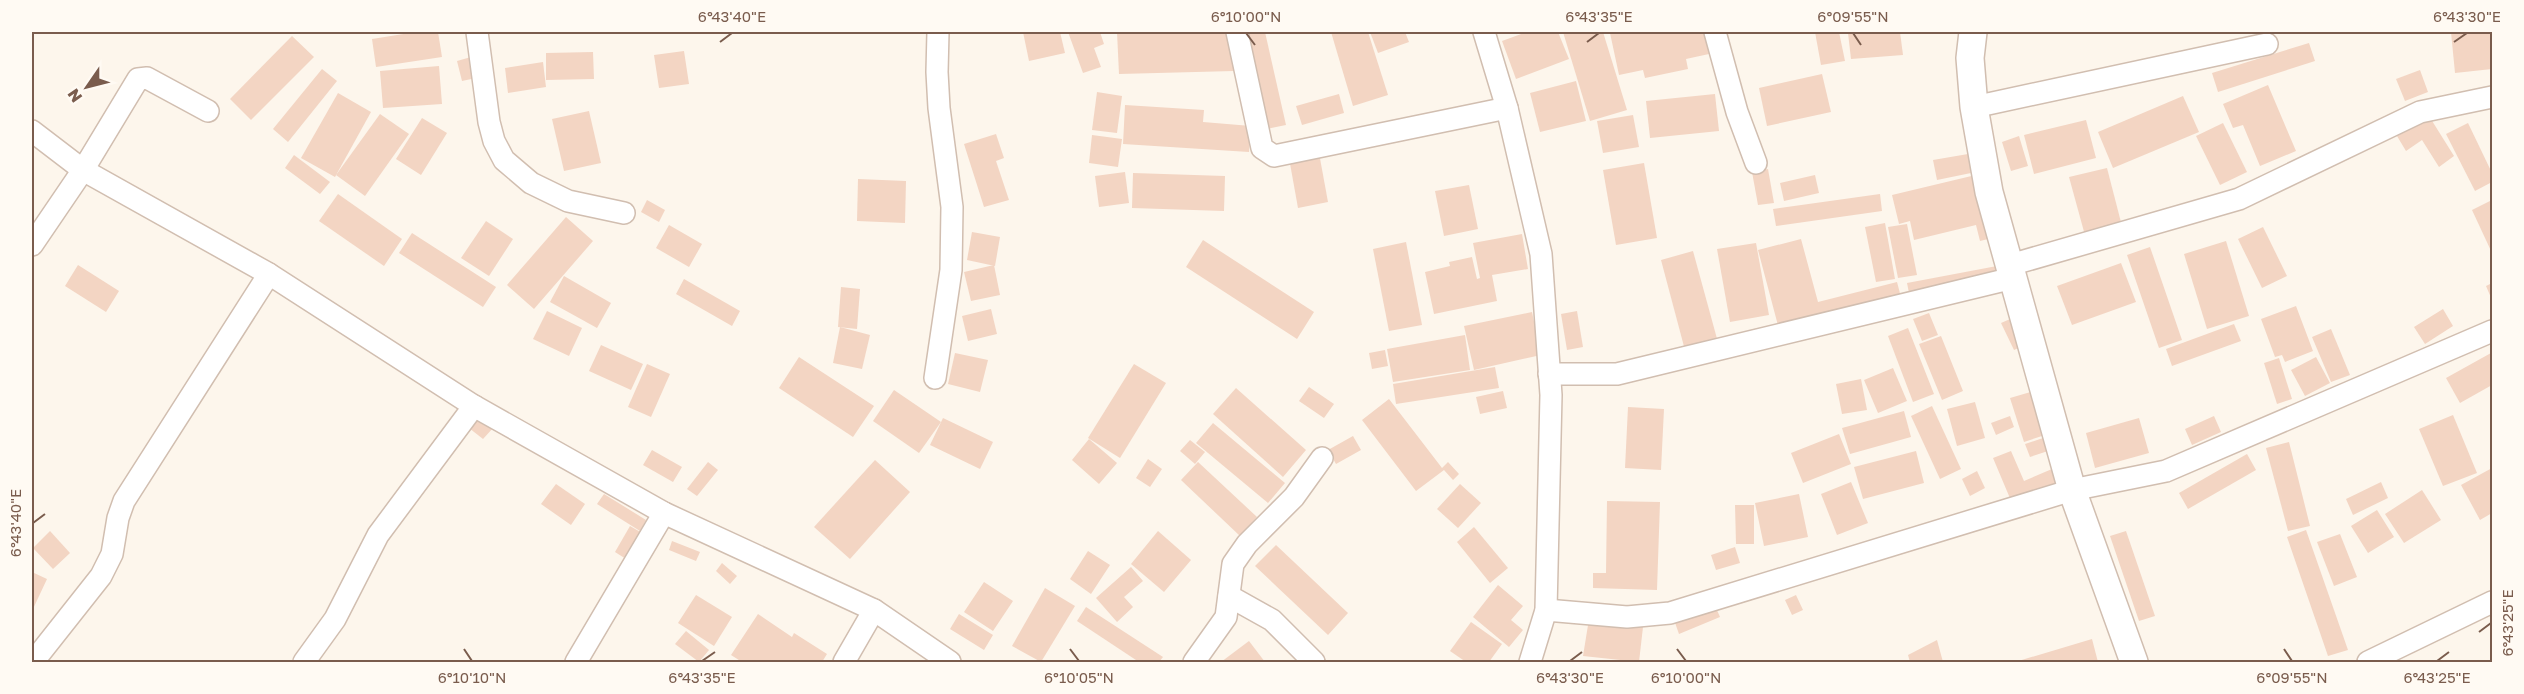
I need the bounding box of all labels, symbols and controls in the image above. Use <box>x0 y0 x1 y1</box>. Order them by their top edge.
text: 6°43'40"E <box>698 7 766 25</box>
text: 6°10'00"N <box>1211 7 1281 25</box>
text: 6°43'35"E <box>1565 7 1633 25</box>
text: 6°09'55"N <box>1817 7 1889 25</box>
text: 6°43'30"E <box>2433 7 2501 25</box>
north arrow <box>57 57 117 117</box>
text: N <box>63 85 86 106</box>
text: 6°43'40"E <box>6 489 24 557</box>
text: 6°43'25"E <box>2498 589 2516 657</box>
text: 6°10'10"N <box>438 668 506 686</box>
text: 6°43'35"E <box>668 668 736 686</box>
text: 6°10'05"N <box>1044 668 1114 686</box>
text: 6°43'30"E <box>1536 668 1604 686</box>
text: 6°10'00"N <box>1651 668 1721 686</box>
text: 6°09'55"N <box>2256 668 2328 686</box>
text: 6°43'25"E <box>2403 668 2471 686</box>

